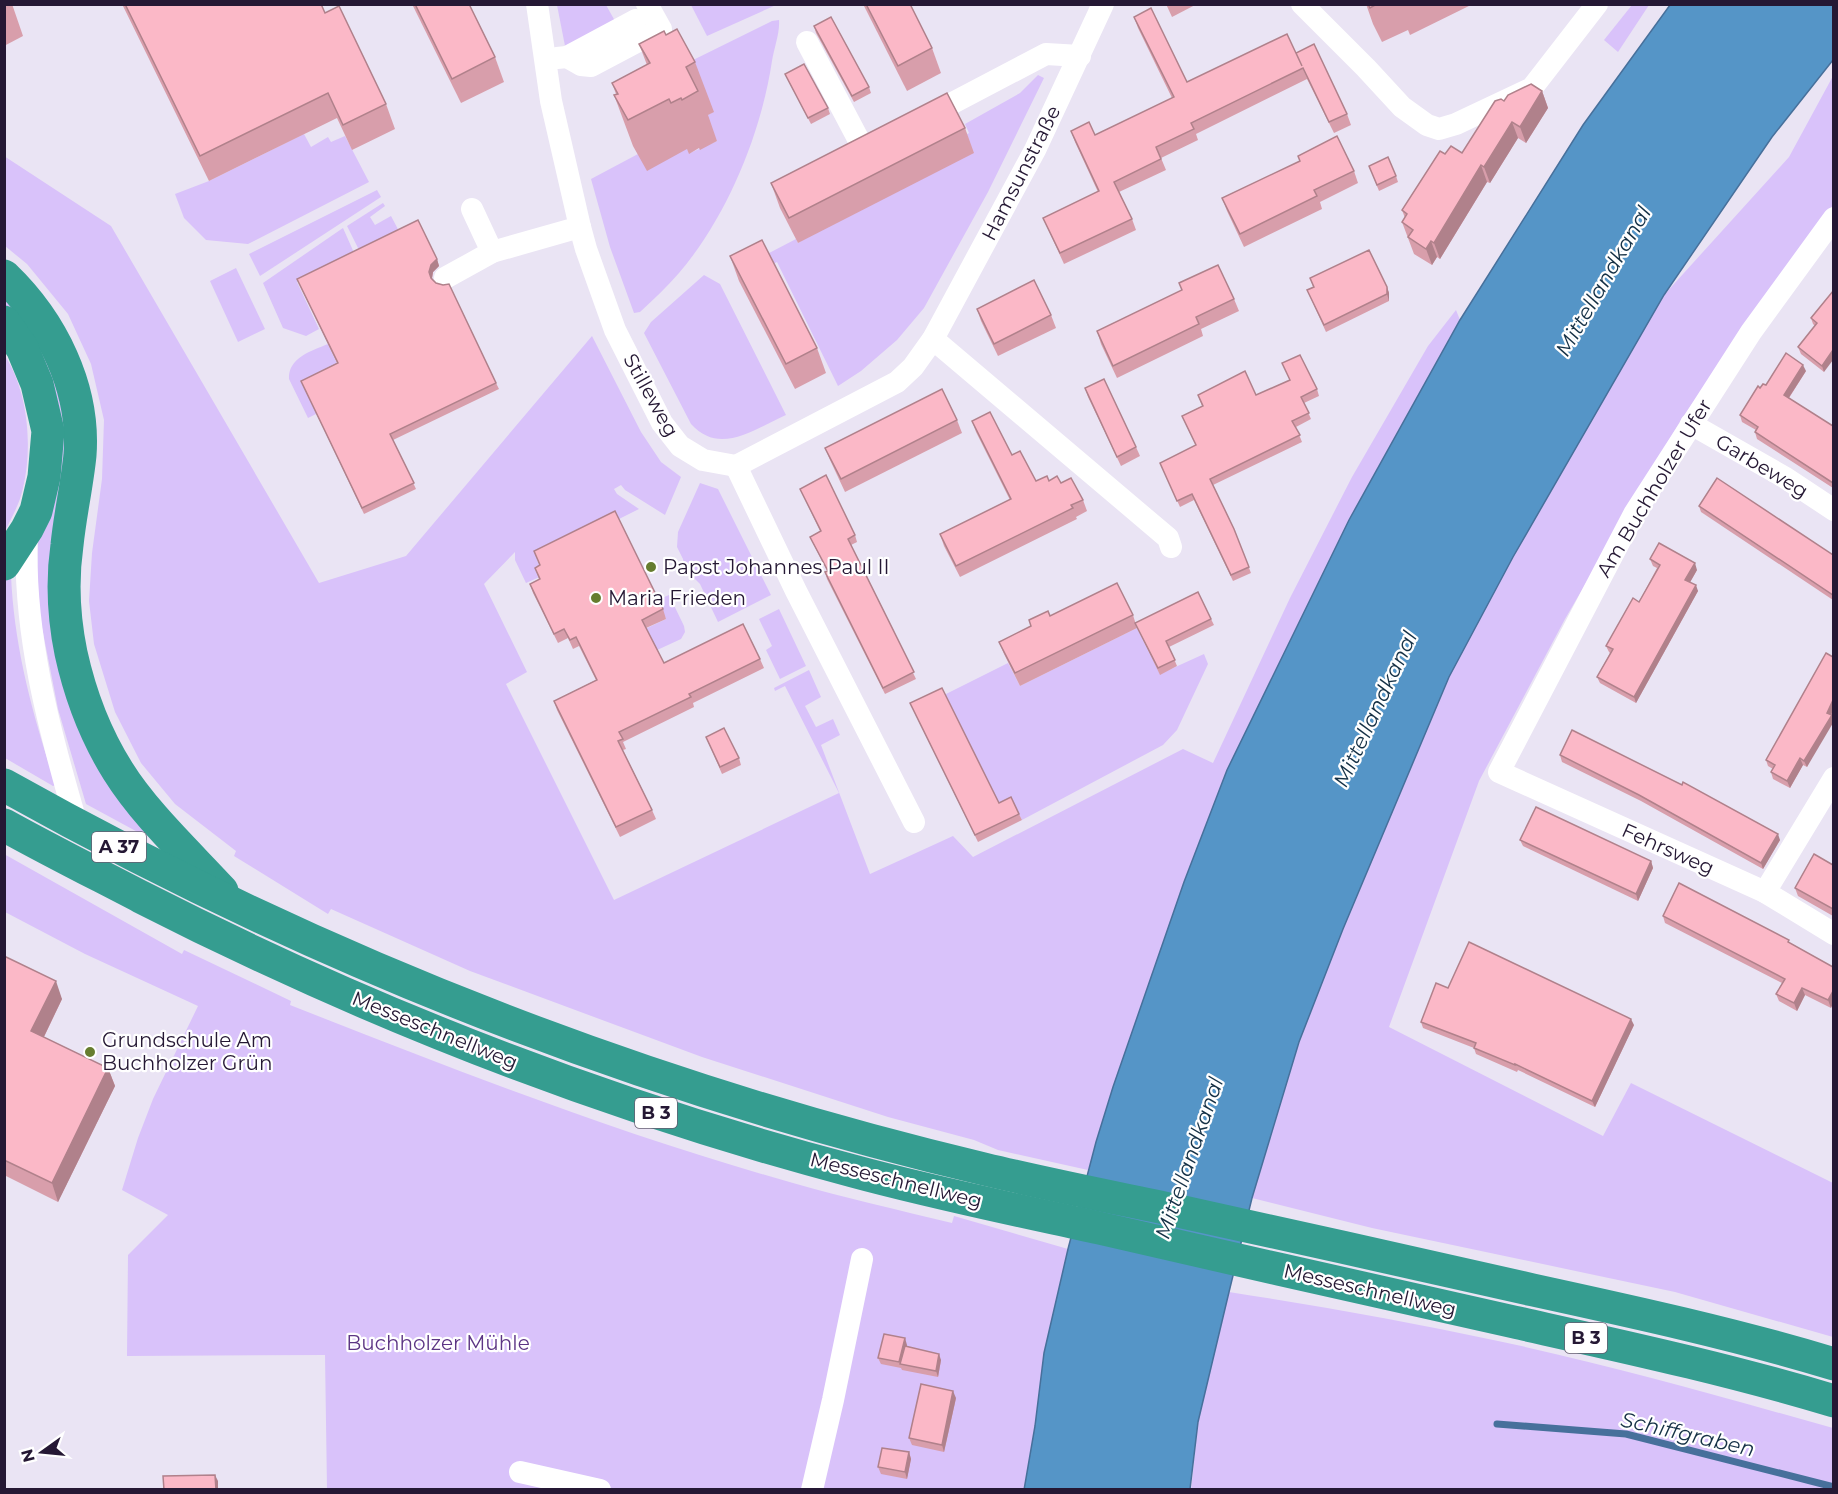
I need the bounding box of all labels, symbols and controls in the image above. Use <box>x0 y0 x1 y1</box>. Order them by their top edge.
street label: Hamsunstraße <box>977 101 1065 245</box>
water label: Mittellandkanal <box>1550 201 1656 360</box>
street label: Stilleweg <box>618 349 684 441</box>
street label: Am Buchholzer Ufer <box>1591 395 1717 581</box>
street label: Garbeweg <box>1711 429 1813 503</box>
place label: Papst Johannes Paul II <box>663 555 890 579</box>
marker: Papst Johannes Paul II <box>644 560 658 574</box>
place label: Maria Frieden <box>608 586 746 610</box>
marker: Maria Frieden <box>589 591 603 605</box>
water label: Mittellandkanal <box>1328 627 1422 791</box>
street label: Fehrsweg <box>1618 818 1718 880</box>
road number: A 37 <box>92 832 146 862</box>
street label: Messeschnellweg <box>349 986 521 1074</box>
place label: Grundschule Am Buchholzer Grün <box>102 1028 272 1075</box>
marker: Grundschule Am Buchholzer Grün <box>83 1045 97 1059</box>
water label: Mittellandkanal <box>1150 1074 1228 1242</box>
road number: B 3 <box>635 1098 677 1128</box>
street label: Messeschnellweg <box>807 1147 985 1213</box>
street label: Messeschnellweg <box>1281 1258 1459 1322</box>
road number: B 3 <box>1565 1323 1607 1353</box>
park label: Buchholzer Mühle <box>346 1331 530 1355</box>
water label: Schiffgraben <box>1619 1406 1757 1462</box>
north arrow <box>12 1422 72 1482</box>
text: N <box>17 1447 39 1464</box>

